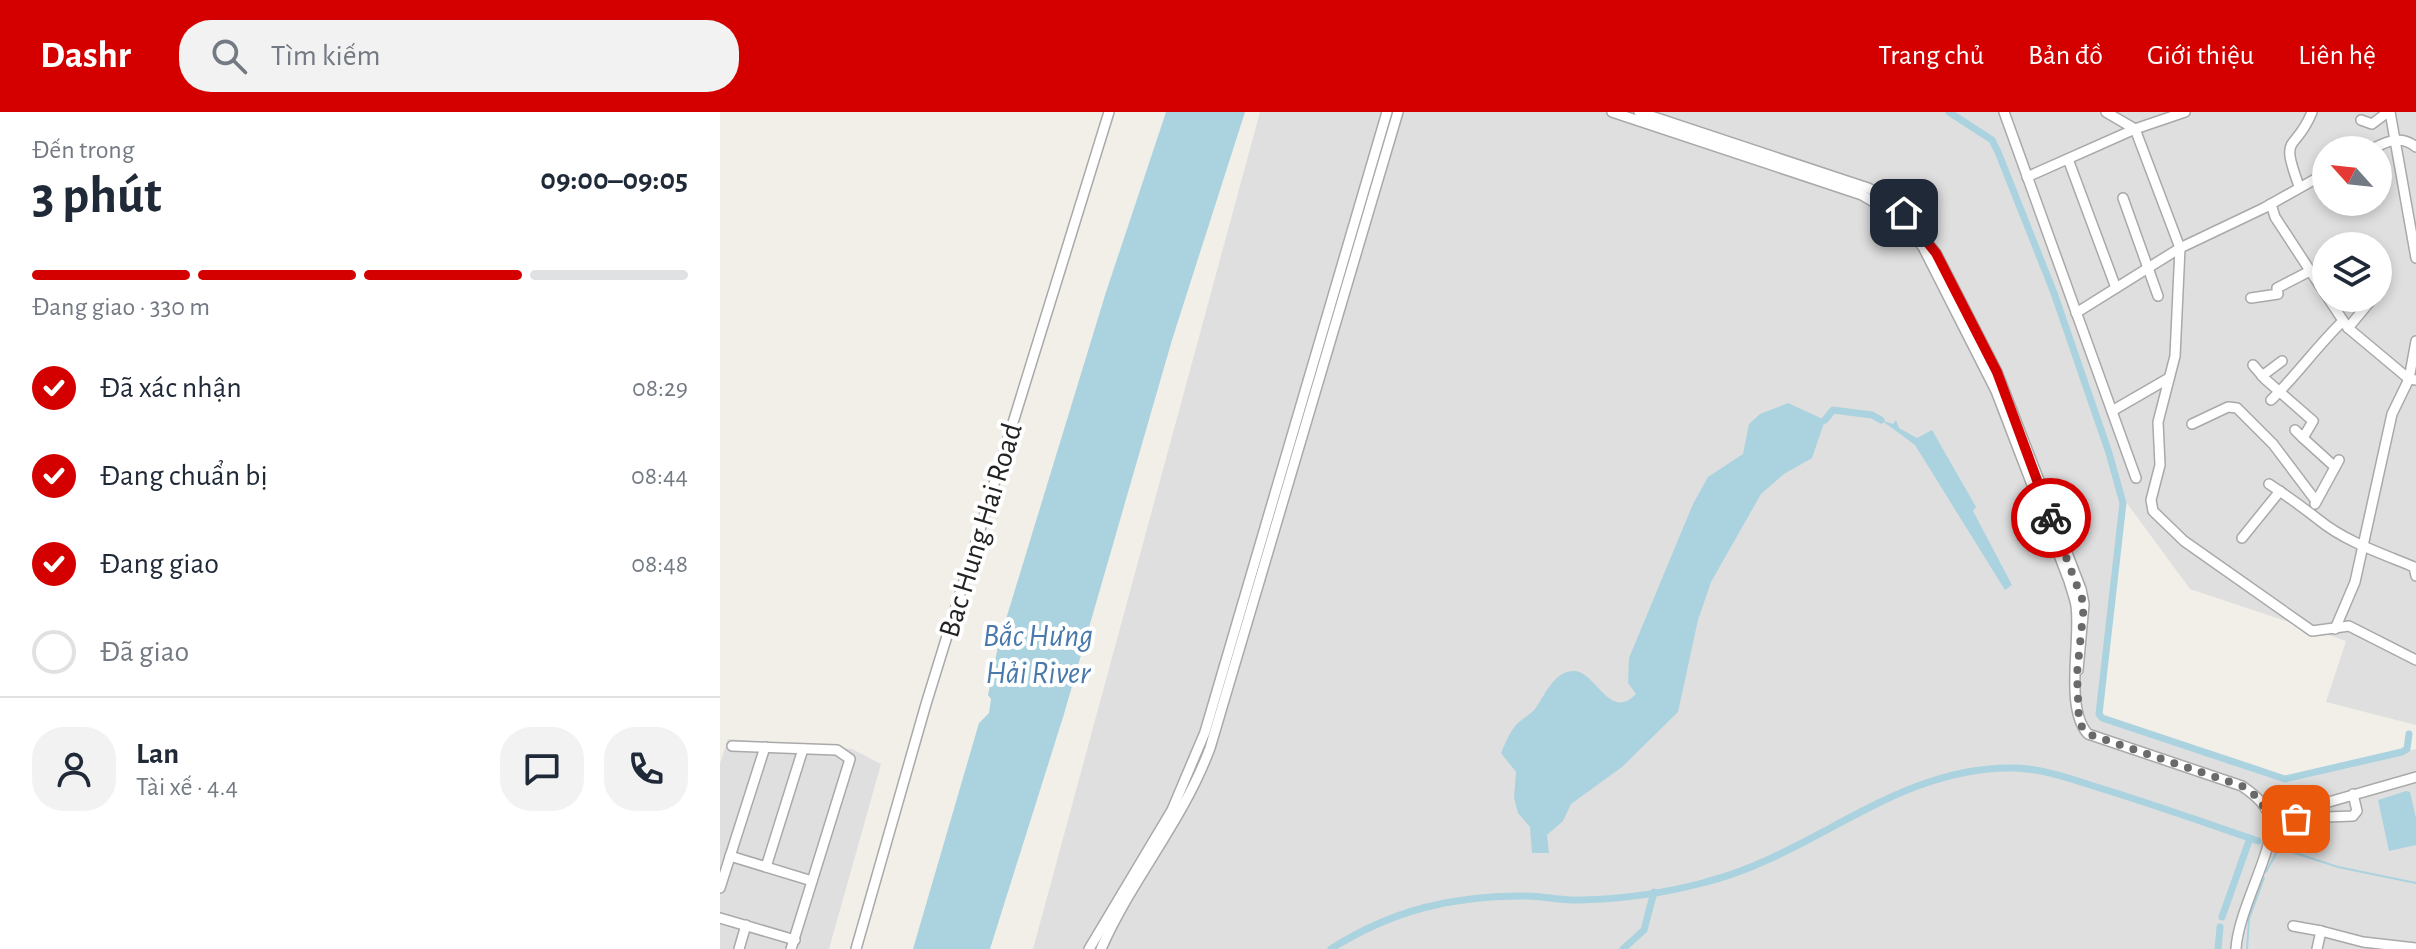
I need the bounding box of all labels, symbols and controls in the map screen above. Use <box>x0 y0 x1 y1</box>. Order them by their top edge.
search box <box>179 20 739 92</box>
icon: search <box>207 34 251 78</box>
text: Dashr <box>40 37 131 75</box>
text: Tìm kiếm <box>271 41 381 71</box>
text: Trang chủ <box>1878 42 1984 70</box>
text: Bản đồ <box>2028 42 2103 70</box>
text: Giới thiệu <box>2147 42 2254 70</box>
text: Liên hệ <box>2298 42 2376 70</box>
north arrow <box>2312 136 2392 216</box>
map controls <box>2312 136 2392 312</box>
text: Đến trong <box>32 137 134 163</box>
text: 09:00–09:05 <box>540 165 688 195</box>
text: 3 phút <box>32 170 162 222</box>
pin <box>1870 179 1938 247</box>
icon: home <box>1882 191 1926 235</box>
button: layers <box>2312 232 2392 312</box>
text: Đang giao · 330 m <box>32 294 210 320</box>
icon: check <box>32 366 76 410</box>
text: Đã xác nhận <box>100 373 242 403</box>
text: 08:29 <box>632 375 688 401</box>
street label: Bac Hung Hai Road <box>934 420 1028 641</box>
icon: check <box>32 454 76 498</box>
text: Đang chuẩn bị <box>100 461 268 491</box>
text: 08:44 <box>631 463 688 489</box>
courier <box>2011 478 2091 558</box>
icon: bike <box>2029 496 2073 540</box>
icon: check <box>32 542 76 586</box>
text: Đang giao <box>100 549 219 579</box>
text: 08:48 <box>631 551 688 577</box>
water label: Bắc Hưng Hải River <box>983 620 1093 689</box>
text: Đã giao <box>100 637 189 667</box>
button: person <box>32 727 116 811</box>
button: chat <box>500 727 584 811</box>
button: phone <box>604 727 688 811</box>
text: Lan <box>136 739 179 769</box>
text: Tài xế · 4.4 <box>136 774 238 800</box>
pin <box>2262 785 2330 853</box>
icon: bag <box>2274 797 2318 841</box>

